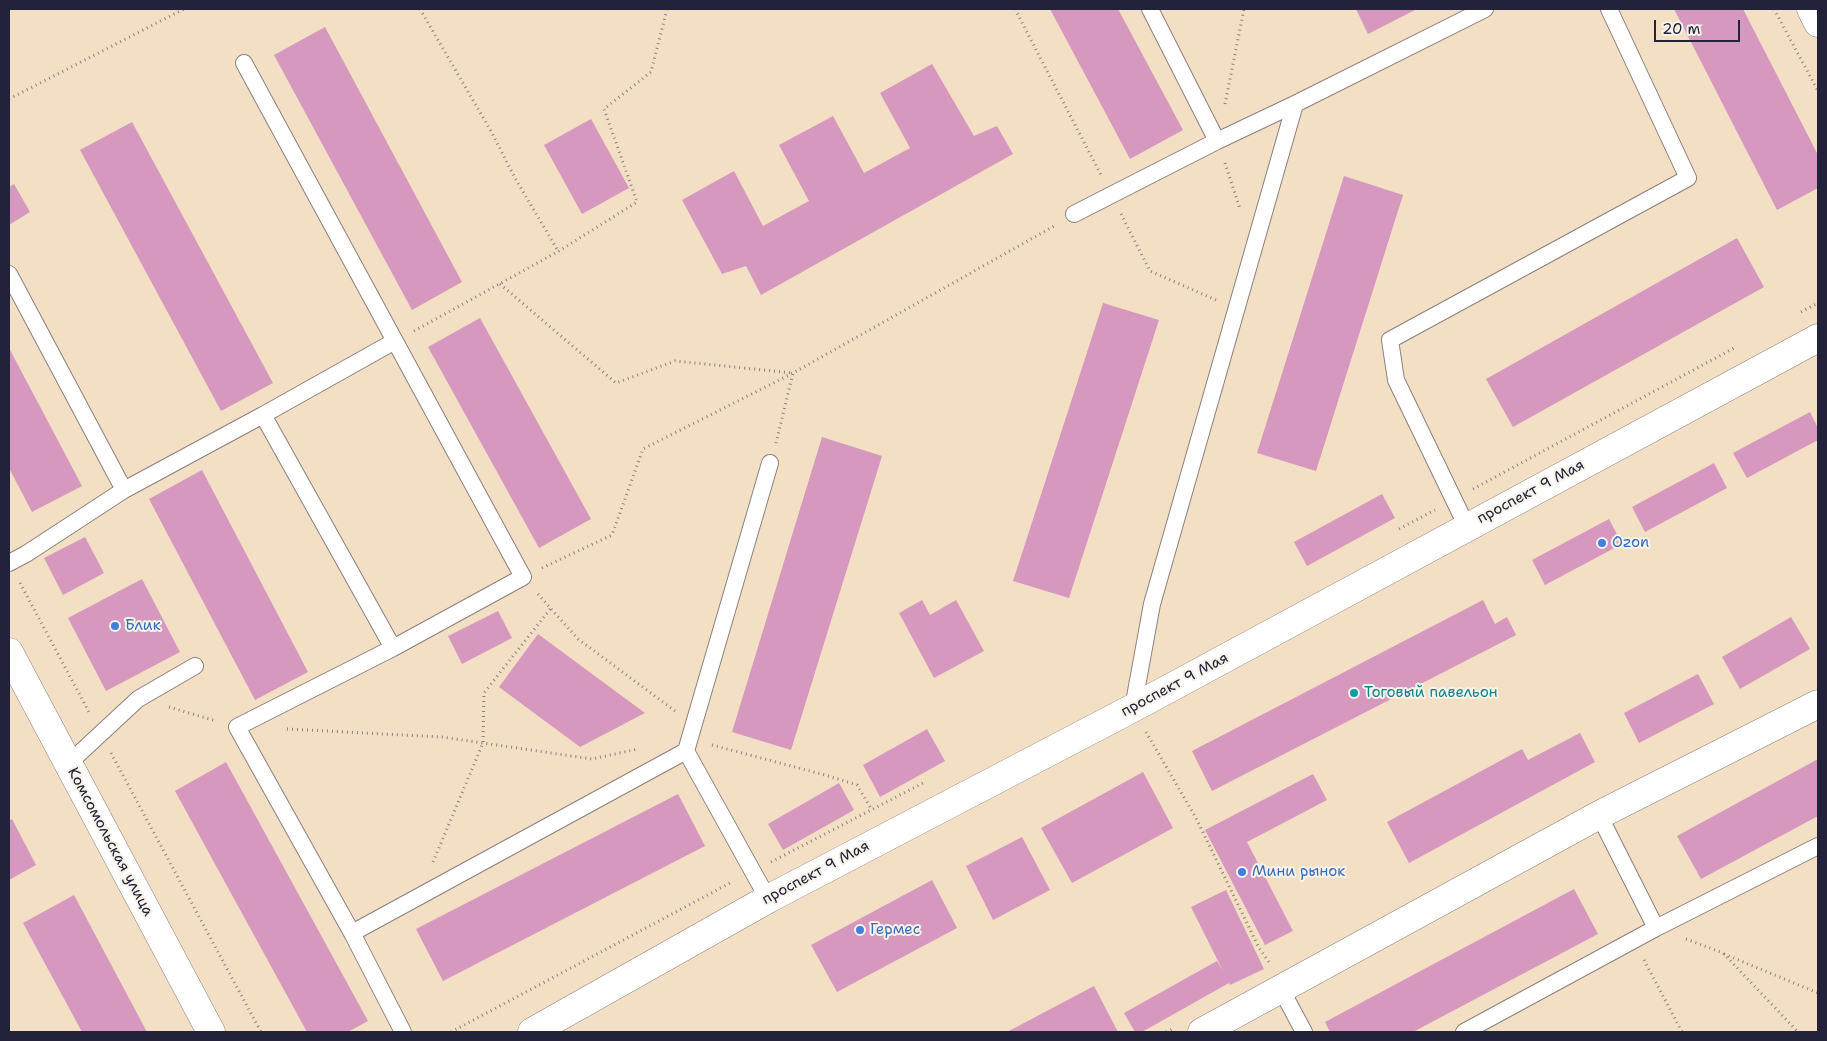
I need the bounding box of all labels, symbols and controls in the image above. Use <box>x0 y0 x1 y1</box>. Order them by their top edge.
scale bar <box>1657 10 1743 42</box>
text: 20 m <box>1662 19 1701 39</box>
street label: проспект 9 Мая <box>1474 456 1588 528</box>
place label: Ozon <box>1612 534 1649 552</box>
marker: Ozon <box>1596 537 1608 549</box>
place label: Блик <box>125 617 161 635</box>
marker: Блик <box>109 620 121 632</box>
street label: проспект 9 Мая <box>1118 649 1232 721</box>
place label: Тоговый павельон <box>1364 684 1498 702</box>
marker: Тоговый павельон <box>1348 687 1360 699</box>
street label: Комсомольская улица <box>63 765 157 919</box>
street label: проспект 9 Мая <box>759 837 873 909</box>
place label: Мини рынок <box>1252 863 1345 881</box>
marker: Мини рынок <box>1236 866 1248 878</box>
place label: Гермес <box>870 921 920 939</box>
marker: Гермес <box>854 924 866 936</box>

